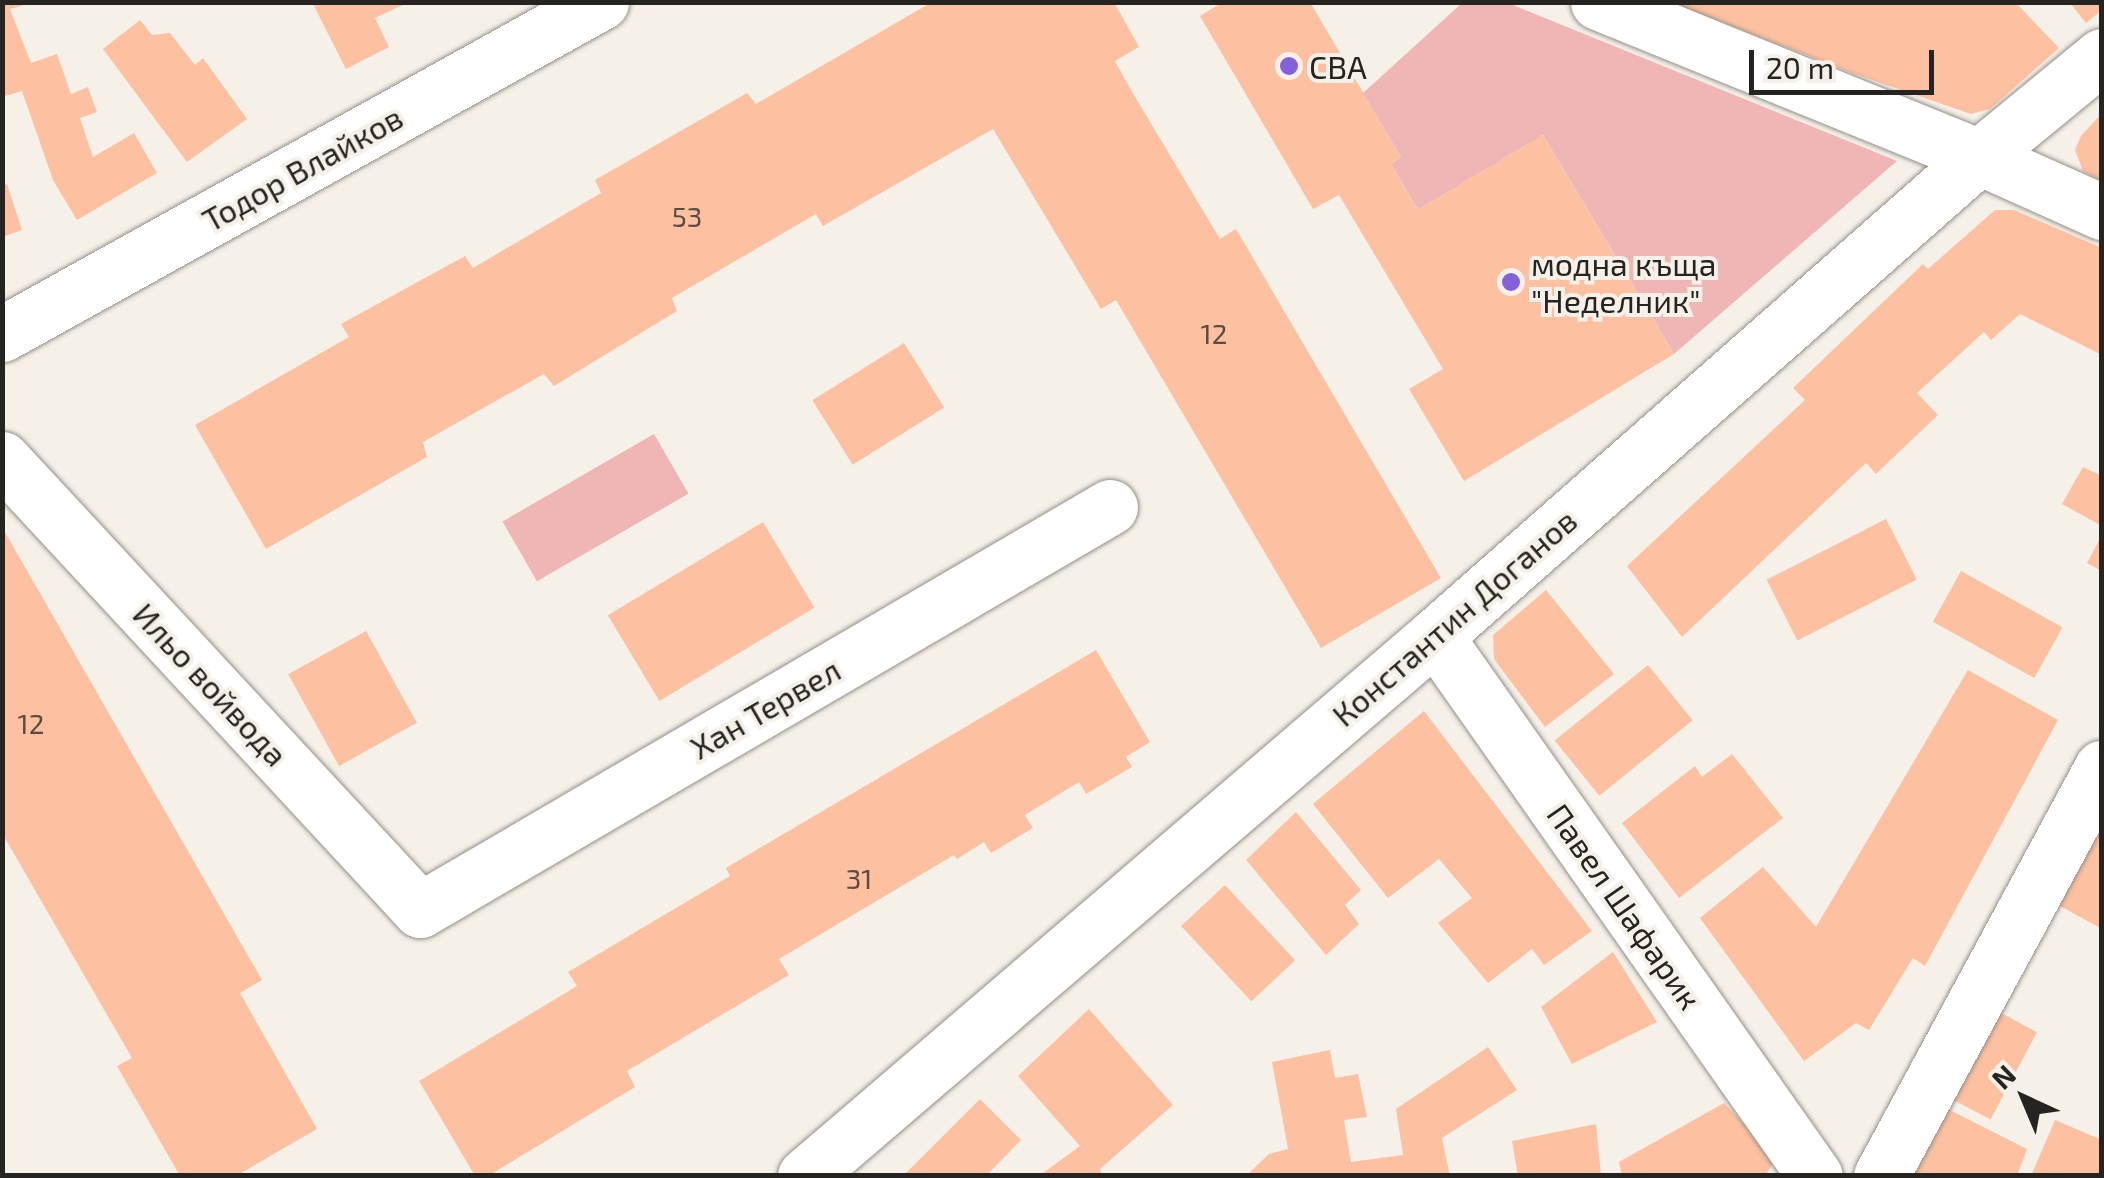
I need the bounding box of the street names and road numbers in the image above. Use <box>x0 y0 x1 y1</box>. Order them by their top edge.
street label: Тодор Влайков <box>195 97 409 239</box>
street label: Константин Доганов <box>1324 500 1584 734</box>
street label: Ильо войвода <box>126 595 296 773</box>
street label: Хан Тервел <box>683 650 847 766</box>
street label: Павел Шафарик <box>1540 796 1710 1016</box>

